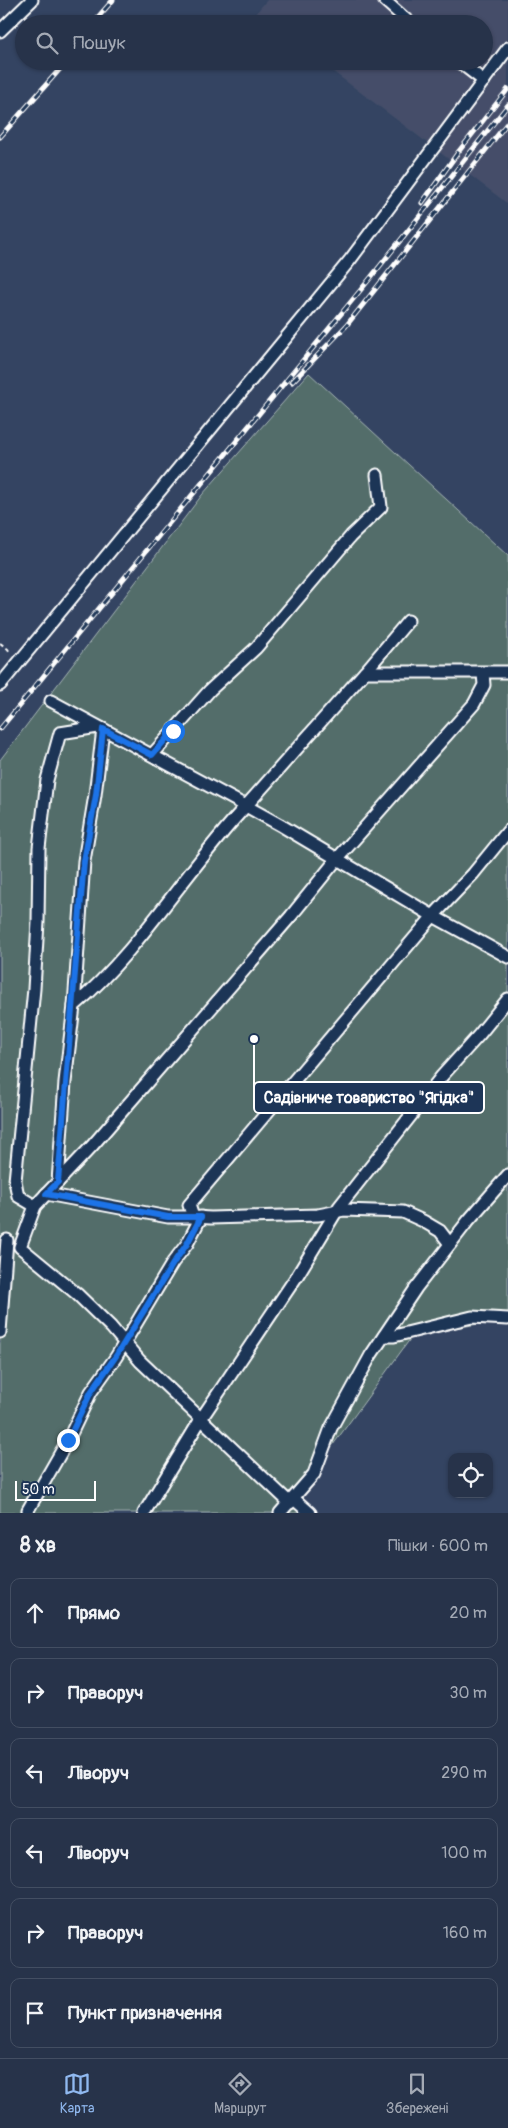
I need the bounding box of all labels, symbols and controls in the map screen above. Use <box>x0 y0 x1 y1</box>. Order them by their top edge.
search box <box>15 15 493 70</box>
icon: search <box>33 29 61 57</box>
text: Пошук <box>73 31 126 55</box>
route start <box>162 720 185 743</box>
callout: Садівниче товариство "Ягідка" <box>254 1082 484 1113</box>
text: Садівниче товариство "Ягідка" <box>264 1088 474 1108</box>
route end <box>57 1429 80 1452</box>
map controls <box>448 1453 493 1498</box>
button: locate <box>448 1453 493 1498</box>
scale bar <box>15 1478 96 1501</box>
text: 50 m <box>22 1481 55 1498</box>
text: 8 хв <box>20 1532 56 1559</box>
text: Пішки · 600 m <box>388 1536 488 1556</box>
icon: ahead <box>21 1599 49 1627</box>
text: Прямо <box>68 1601 120 1625</box>
text: 20 m <box>449 1603 487 1623</box>
icon: right <box>21 1679 49 1707</box>
text: Праворуч <box>68 1681 143 1705</box>
text: 30 m <box>449 1683 487 1703</box>
icon: left <box>21 1759 49 1787</box>
text: Ліворуч <box>68 1761 129 1785</box>
text: 290 m <box>441 1763 487 1783</box>
icon: left <box>21 1839 49 1867</box>
text: Ліворуч <box>68 1841 129 1865</box>
text: 100 m <box>441 1843 487 1863</box>
icon: right <box>21 1919 49 1947</box>
text: Праворуч <box>68 1921 143 1945</box>
text: 160 m <box>443 1923 487 1943</box>
icon: arrive <box>21 1999 49 2027</box>
text: Пункт призначення <box>68 2001 222 2025</box>
tab: Карта <box>60 2070 94 2117</box>
tab: Маршрут <box>214 2070 267 2117</box>
tab: Збережені <box>386 2070 448 2117</box>

